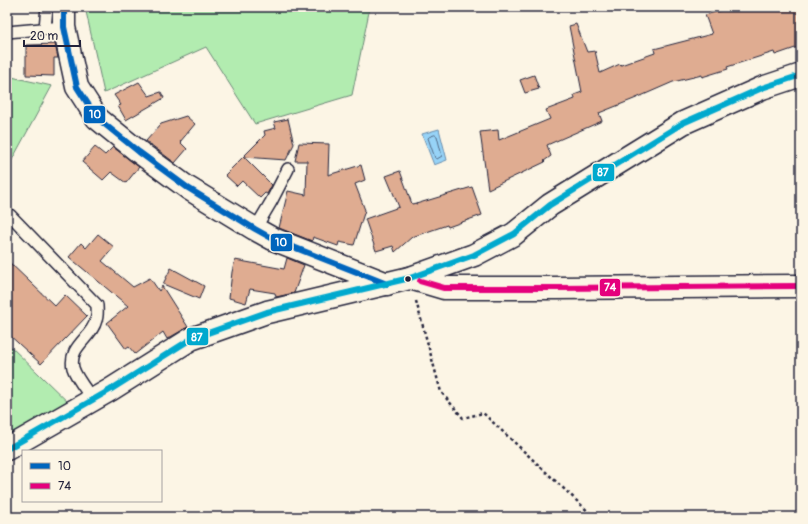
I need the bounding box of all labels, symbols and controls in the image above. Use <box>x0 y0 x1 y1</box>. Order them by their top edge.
scale bar <box>24 22 80 48</box>
text: 20 m <box>30 29 59 44</box>
line badge: 10 <box>83 105 106 124</box>
text: 10 <box>89 108 101 121</box>
line badge: 87 <box>592 163 615 182</box>
text: 87 <box>597 166 609 179</box>
line badge: 10 <box>270 233 293 252</box>
text: 10 <box>275 236 287 249</box>
unlabelled marker <box>403 274 413 284</box>
line badge: 74 <box>599 278 621 297</box>
text: 74 <box>604 281 617 294</box>
line badge: 87 <box>186 327 209 346</box>
text: 87 <box>191 331 203 344</box>
legend <box>22 450 162 502</box>
text: 10 <box>58 459 71 474</box>
text: 74 <box>58 479 71 494</box>

